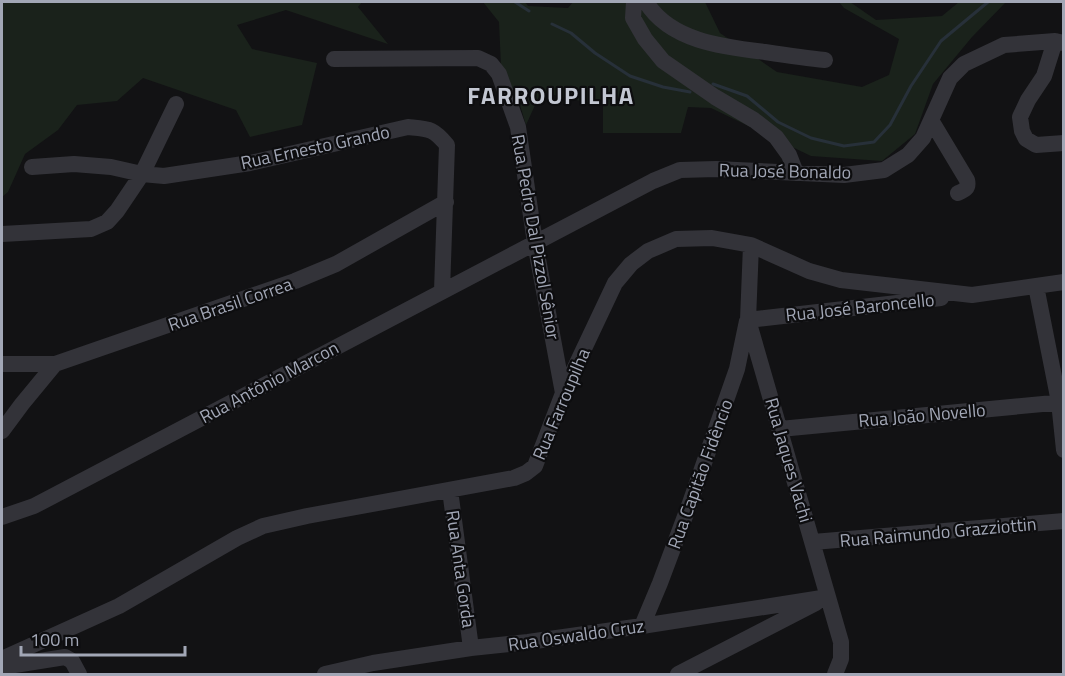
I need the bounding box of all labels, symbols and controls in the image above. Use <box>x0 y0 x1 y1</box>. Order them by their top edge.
district label: FARROUPILHA <box>467 77 635 113</box>
street label: Rua Ernesto Grando <box>238 118 392 176</box>
street label: Rua Pedro Dal Pizzol Sênior <box>505 132 567 342</box>
street label: Rua José Bonaldo <box>719 156 851 186</box>
street label: Rua Brasil Correa <box>164 270 296 338</box>
street label: Rua José Baroncello <box>784 286 936 328</box>
street label: Rua Antônio Marcon <box>195 334 343 430</box>
street label: Rua Farroupilha <box>525 344 597 464</box>
street label: Rua Jaques Vachi <box>758 394 820 526</box>
street label: Rua Capitão Fidêncio <box>660 395 740 553</box>
street label: Rua João Novello <box>857 396 987 434</box>
street label: Rua Anta Gorda <box>439 509 483 629</box>
street label: Rua Raimundo Grazziottin <box>839 510 1037 554</box>
street label: Rua Oswaldo Cruz <box>506 612 646 658</box>
scale bar <box>21 619 184 657</box>
text: 100 m <box>30 626 79 653</box>

